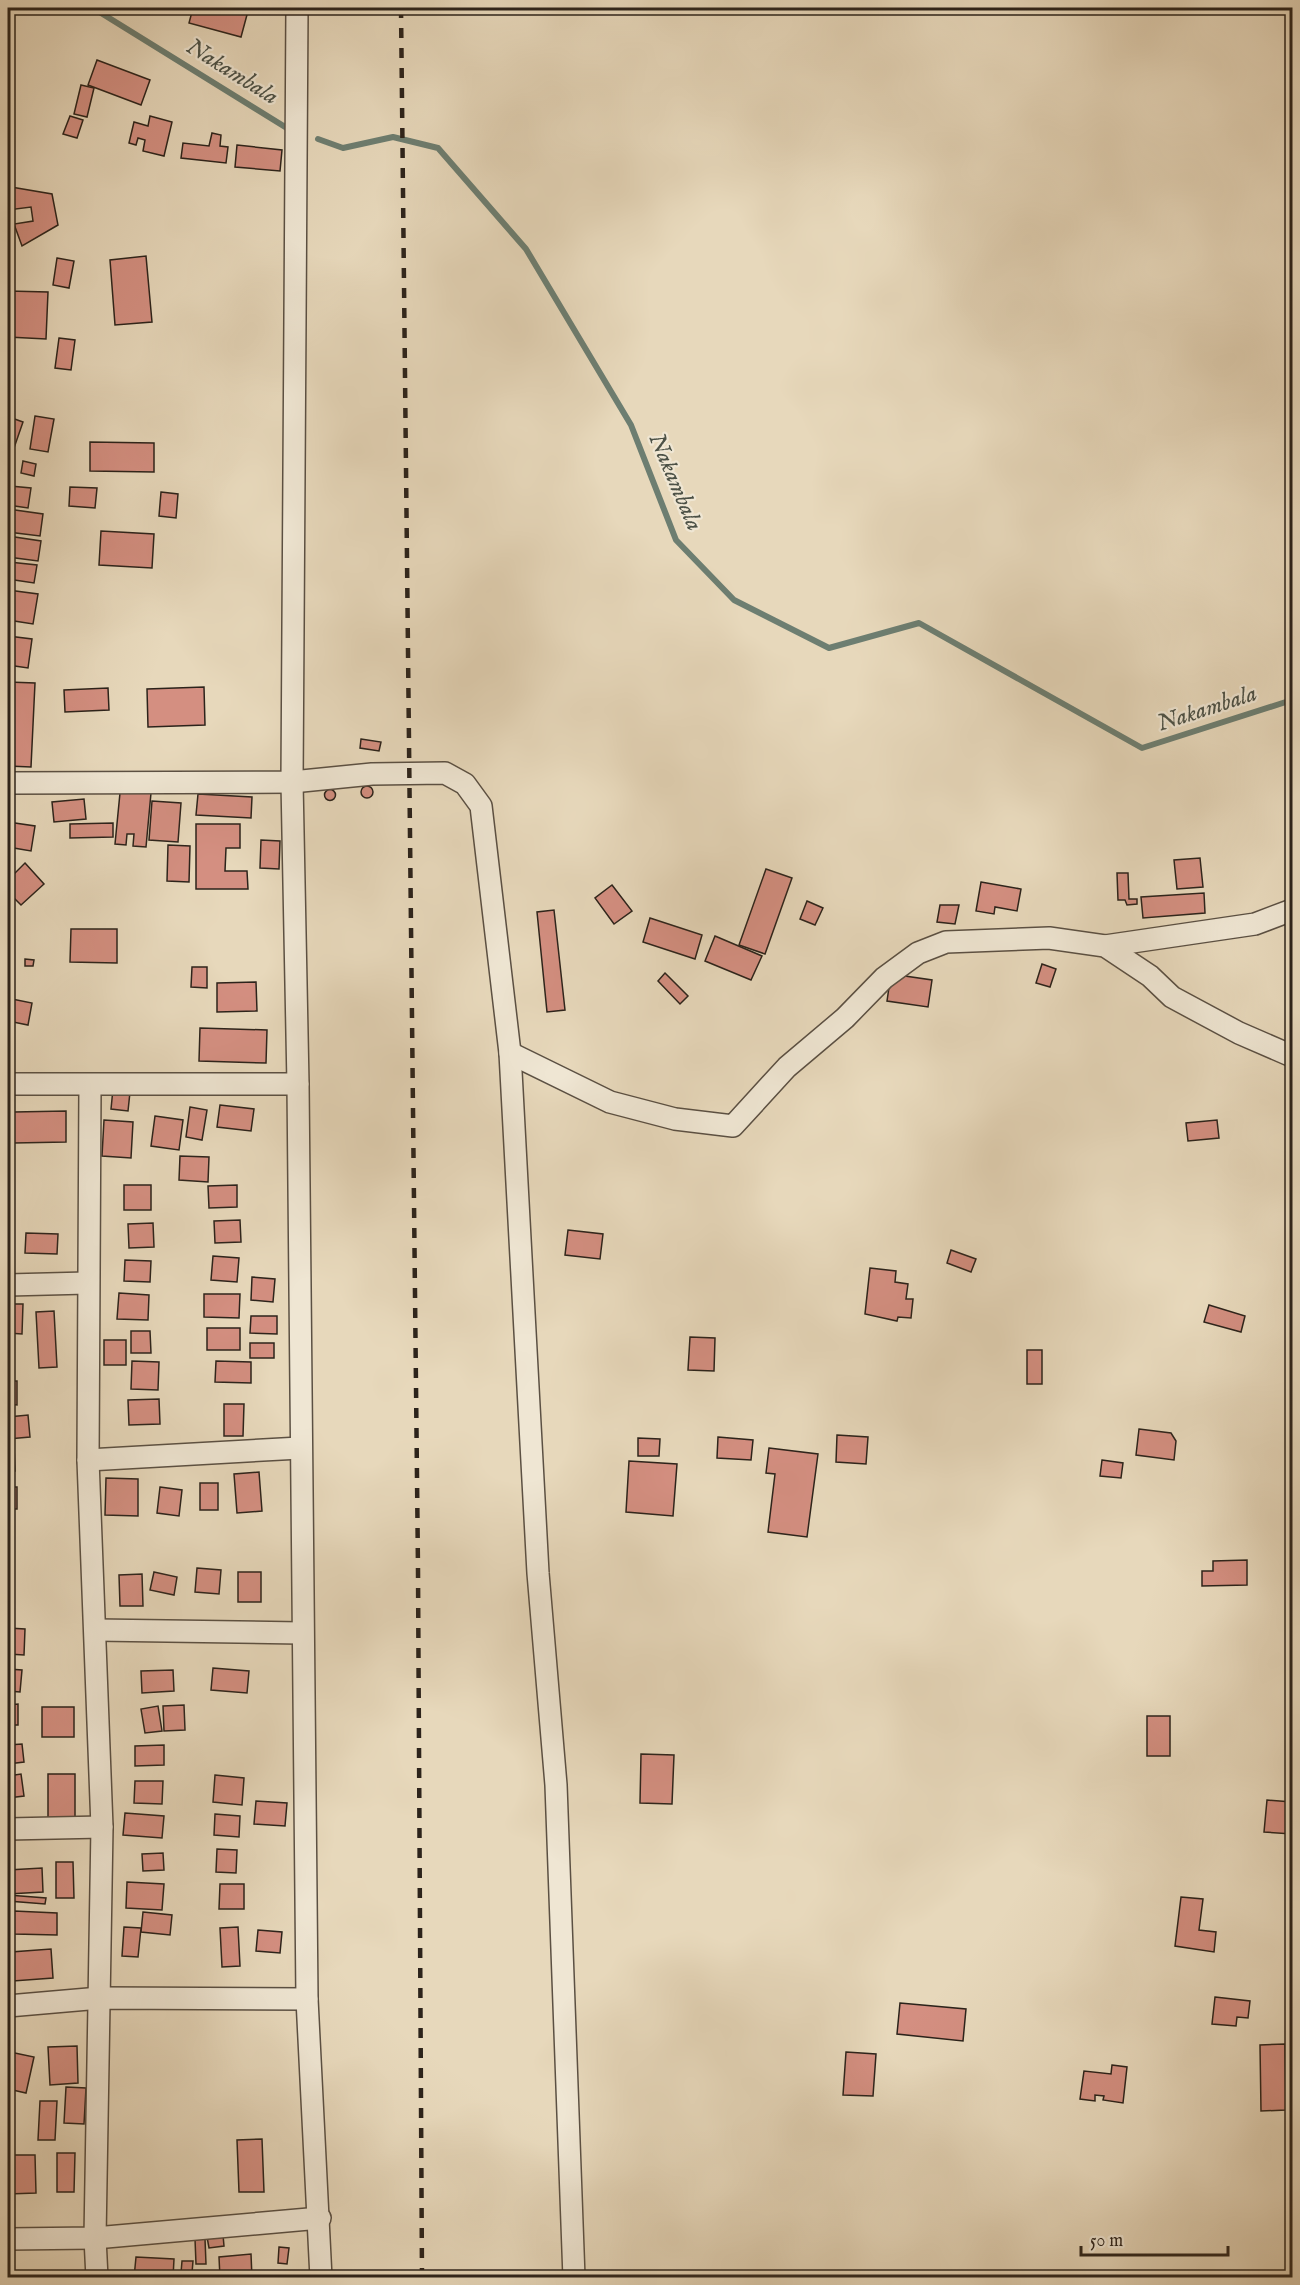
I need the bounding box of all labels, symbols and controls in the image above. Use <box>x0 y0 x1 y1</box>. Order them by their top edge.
water label: Nakambala <box>180 32 284 112</box>
water label: Nakambala <box>641 428 709 536</box>
water label: Nakambala <box>1153 678 1261 740</box>
scale bar <box>1081 2219 1228 2257</box>
text: 50 m <box>1090 2230 1123 2253</box>

